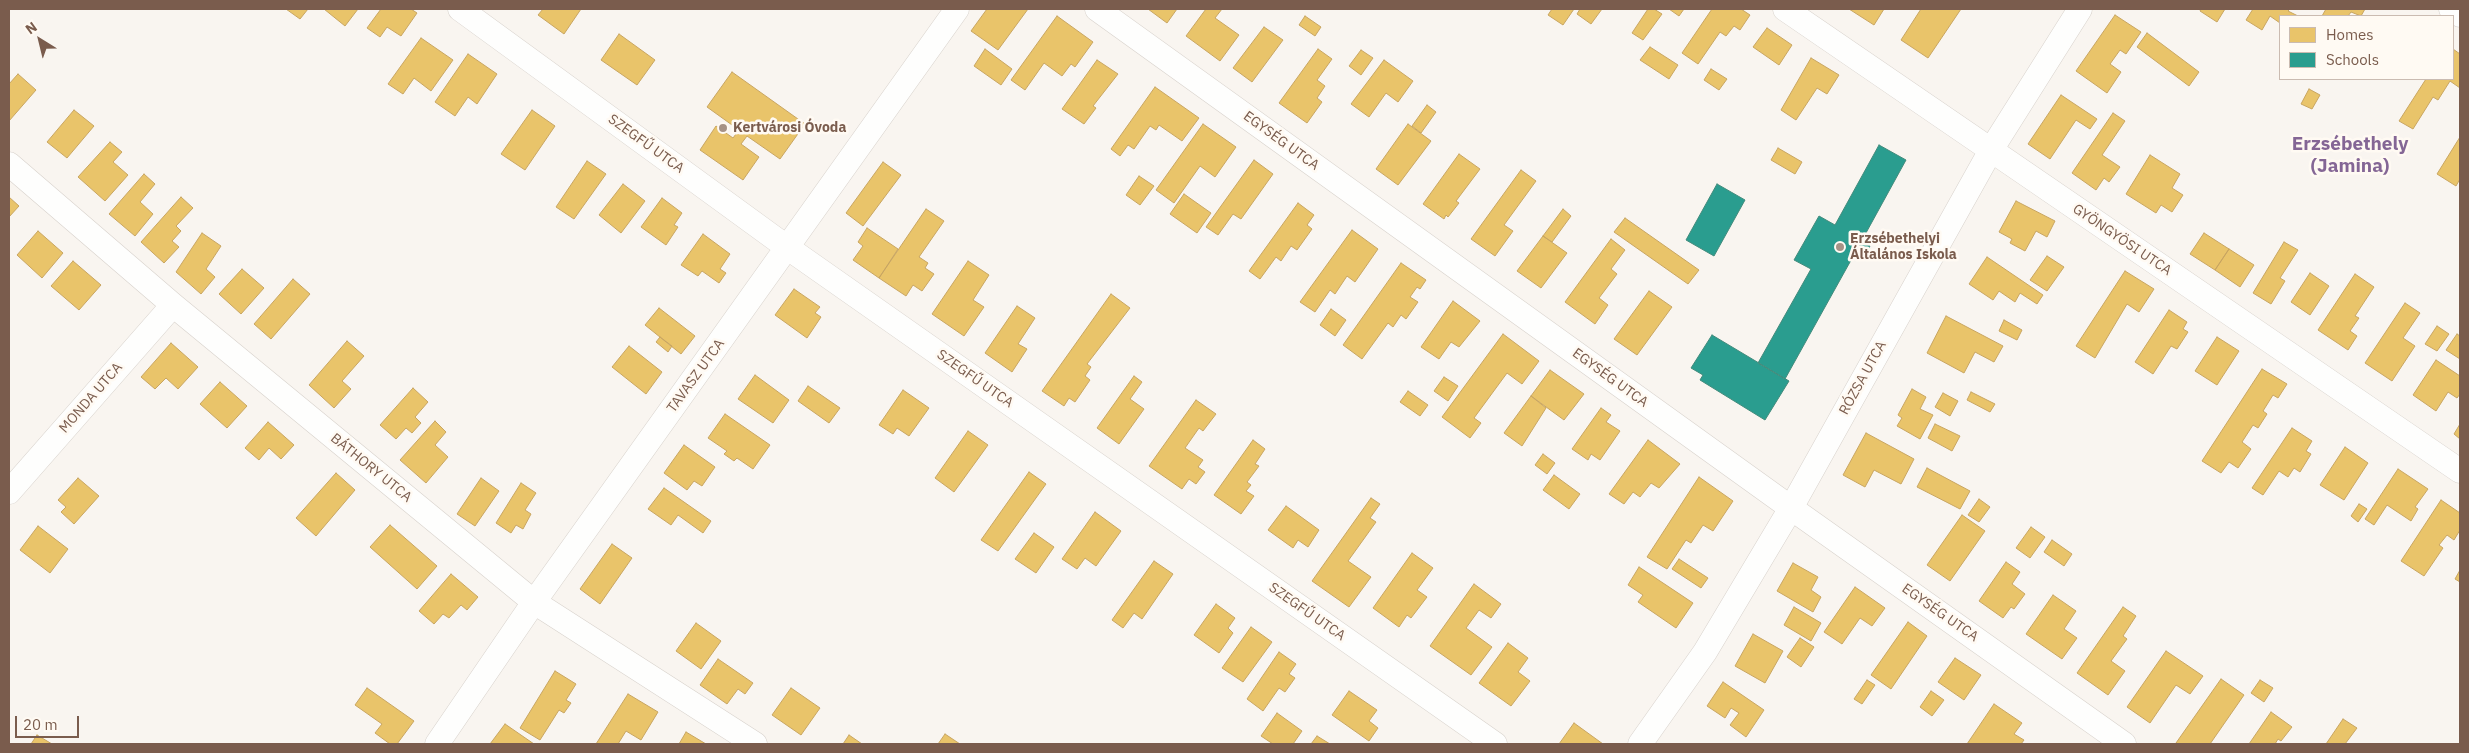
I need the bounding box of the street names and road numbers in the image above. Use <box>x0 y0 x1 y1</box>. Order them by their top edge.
street label: EGYSÉG UTCA <box>1240 108 1322 174</box>
street label: SZEGFŰ UTCA <box>605 111 687 177</box>
street label: GYÖNGYÖSI UTCA <box>2069 201 2175 279</box>
street label: TAVASZ UTCA <box>664 336 728 416</box>
street label: RÓZSA UTCA <box>1836 338 1890 418</box>
street label: EGYSÉG UTCA <box>1569 345 1651 411</box>
street label: SZEGFŰ UTCA <box>933 346 1017 412</box>
street label: MONDA UTCA <box>56 359 126 437</box>
street label: BÁTHORY UTCA <box>327 430 415 506</box>
street label: SZEGFŰ UTCA <box>1265 579 1349 645</box>
street label: EGYSÉG UTCA <box>1898 580 1982 646</box>

